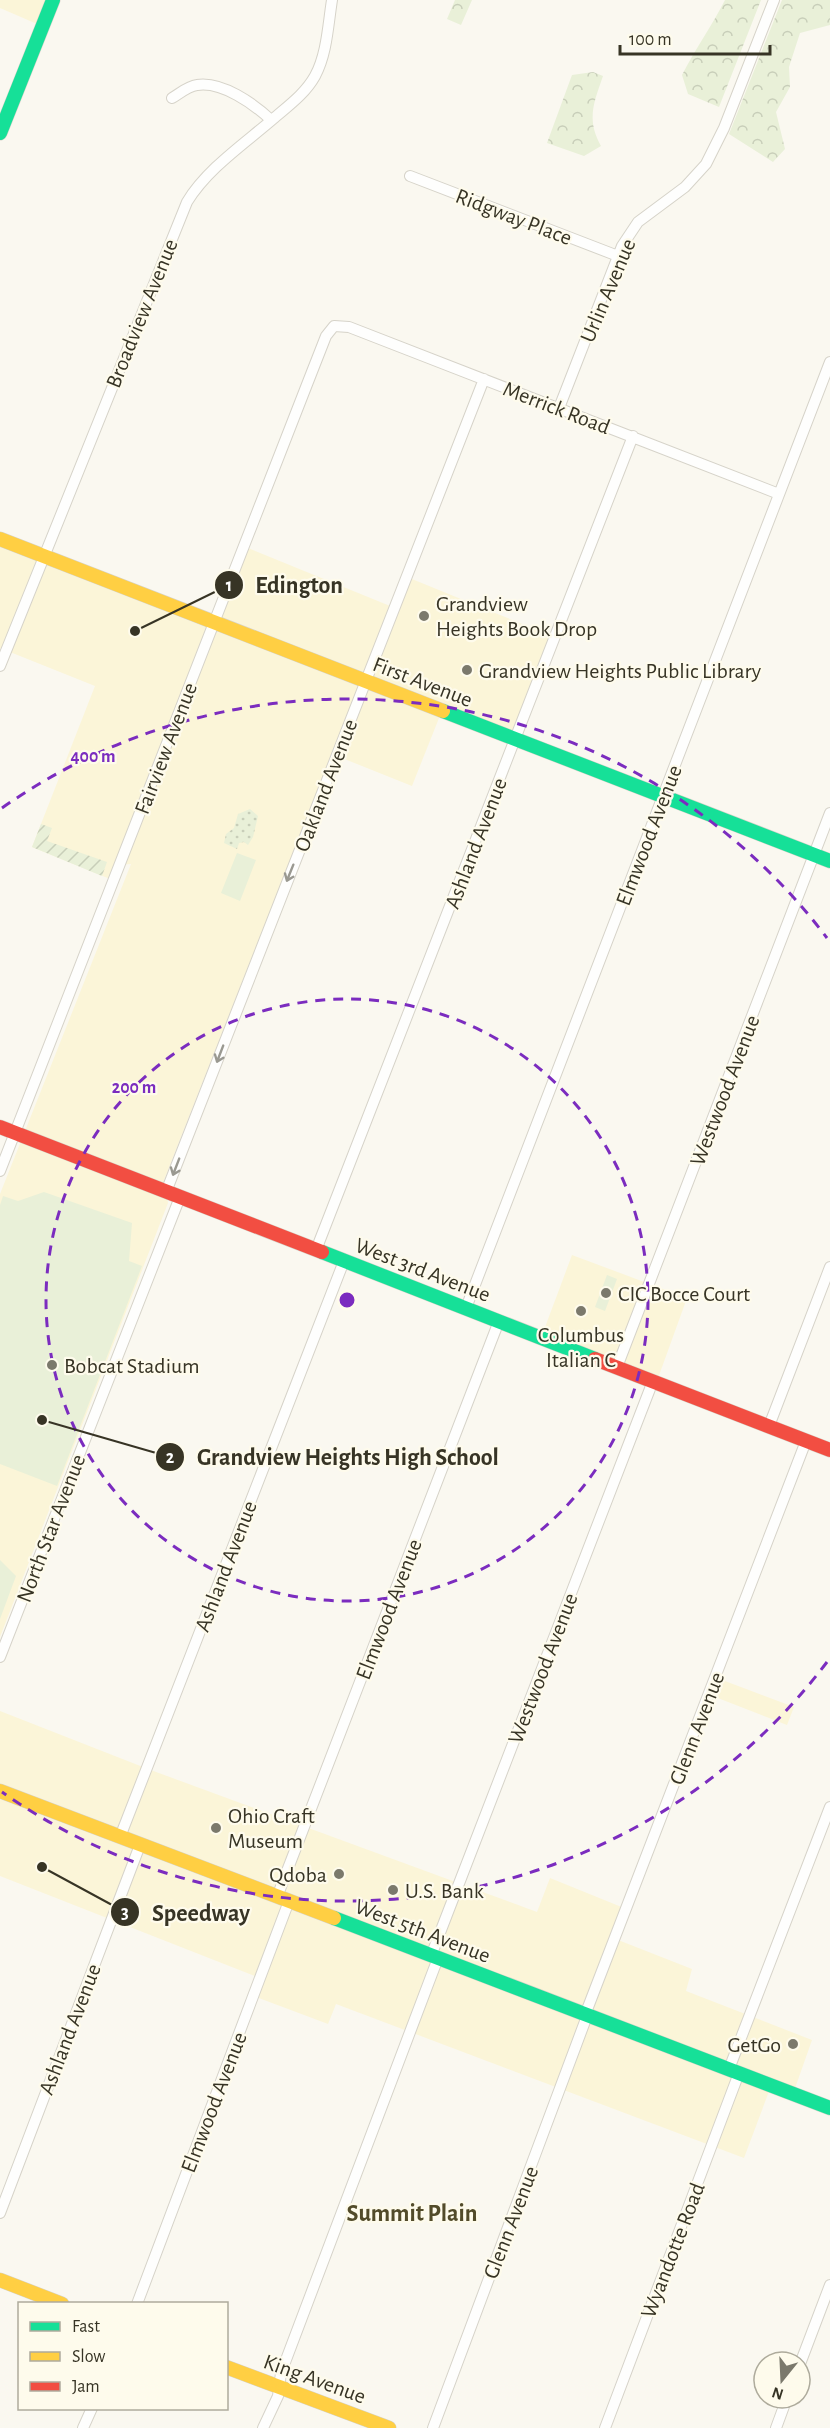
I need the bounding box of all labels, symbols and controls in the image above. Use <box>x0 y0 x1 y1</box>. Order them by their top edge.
scale bar <box>620 18 770 56</box>
text: 100 m <box>629 31 672 49</box>
street label: Ridgway Place <box>452 185 575 249</box>
street label: Urlin Avenue <box>576 235 640 345</box>
street label: Broadview Avenue <box>102 236 182 391</box>
street label: Merrick Road <box>500 378 613 438</box>
callout: Edington <box>214 564 355 606</box>
text: Edington <box>255 574 343 598</box>
text: 1 <box>226 577 232 595</box>
place label: Grandview Heights Book Drop <box>436 593 597 640</box>
marker: Grandview Heights Book Drop <box>417 609 431 623</box>
street label: First Avenue <box>370 653 476 711</box>
place label: Grandview Heights Public Library <box>479 660 762 682</box>
marker: Grandview Heights Public Library <box>460 663 474 677</box>
street label: Fairview Avenue <box>131 679 201 817</box>
street label: Oakland Avenue <box>291 716 361 855</box>
text: 400 m <box>70 748 116 766</box>
street label: Elmwood Avenue <box>612 762 686 909</box>
street label: Ashland Avenue <box>441 775 511 912</box>
one-way arrow <box>284 863 295 881</box>
street label: Westwood Avenue <box>686 1012 764 1169</box>
one-way arrow <box>214 1045 225 1063</box>
text: 200 m <box>112 1079 156 1097</box>
one-way arrow <box>170 1157 181 1176</box>
street label: West 3rd Avenue <box>352 1234 493 1306</box>
place label: CIC Bocce Court <box>618 1283 750 1305</box>
marker: CIC Bocce Court <box>599 1286 613 1300</box>
centre of rings <box>337 1290 357 1310</box>
marker: Columbus Italian C <box>574 1304 588 1318</box>
place label: Columbus Italian C <box>538 1324 624 1371</box>
place label: Bobcat Stadium <box>64 1355 200 1377</box>
marker: Bobcat Stadium <box>45 1358 59 1372</box>
callout: Grandview Heights High School <box>155 1436 511 1478</box>
text: Grandview Heights High School <box>197 1446 499 1470</box>
text: 2 <box>166 1449 175 1467</box>
street label: North Star Avenue <box>13 1451 89 1605</box>
street label: Ashland Avenue <box>191 1498 261 1635</box>
street label: Elmwood Avenue <box>352 1536 426 1683</box>
street label: Westwood Avenue <box>504 1590 582 1747</box>
street label: Glenn Avenue <box>665 1669 728 1788</box>
place label: Ohio Craft Museum <box>228 1805 315 1852</box>
marker: Ohio Craft Museum <box>209 1821 223 1835</box>
place label: Qdoba <box>269 1864 327 1886</box>
marker: Qdoba <box>332 1867 346 1881</box>
place label: U.S. Bank <box>405 1880 484 1902</box>
marker: U.S. Bank <box>386 1883 400 1897</box>
callout: Speedway <box>110 1891 263 1933</box>
street label: West 5th Avenue <box>352 1895 493 1967</box>
text: Speedway <box>152 1902 250 1926</box>
text: 3 <box>121 1904 129 1922</box>
street label: Ashland Avenue <box>35 1961 105 2098</box>
street label: Elmwood Avenue <box>177 2029 251 2176</box>
place label: GetGo <box>728 2034 781 2056</box>
marker: GetGo <box>786 2037 800 2051</box>
street label: Glenn Avenue <box>479 2163 542 2282</box>
street label: Wyandotte Road <box>637 2180 709 2321</box>
district label: Summit Plain <box>346 2202 478 2226</box>
legend <box>18 2302 228 2410</box>
text: Fast <box>72 2318 100 2336</box>
text: Slow <box>72 2348 105 2366</box>
street label: King Avenue <box>261 2350 369 2408</box>
north arrow <box>752 2350 812 2410</box>
text: Jam <box>72 2378 100 2396</box>
text: N <box>770 2384 785 2403</box>

